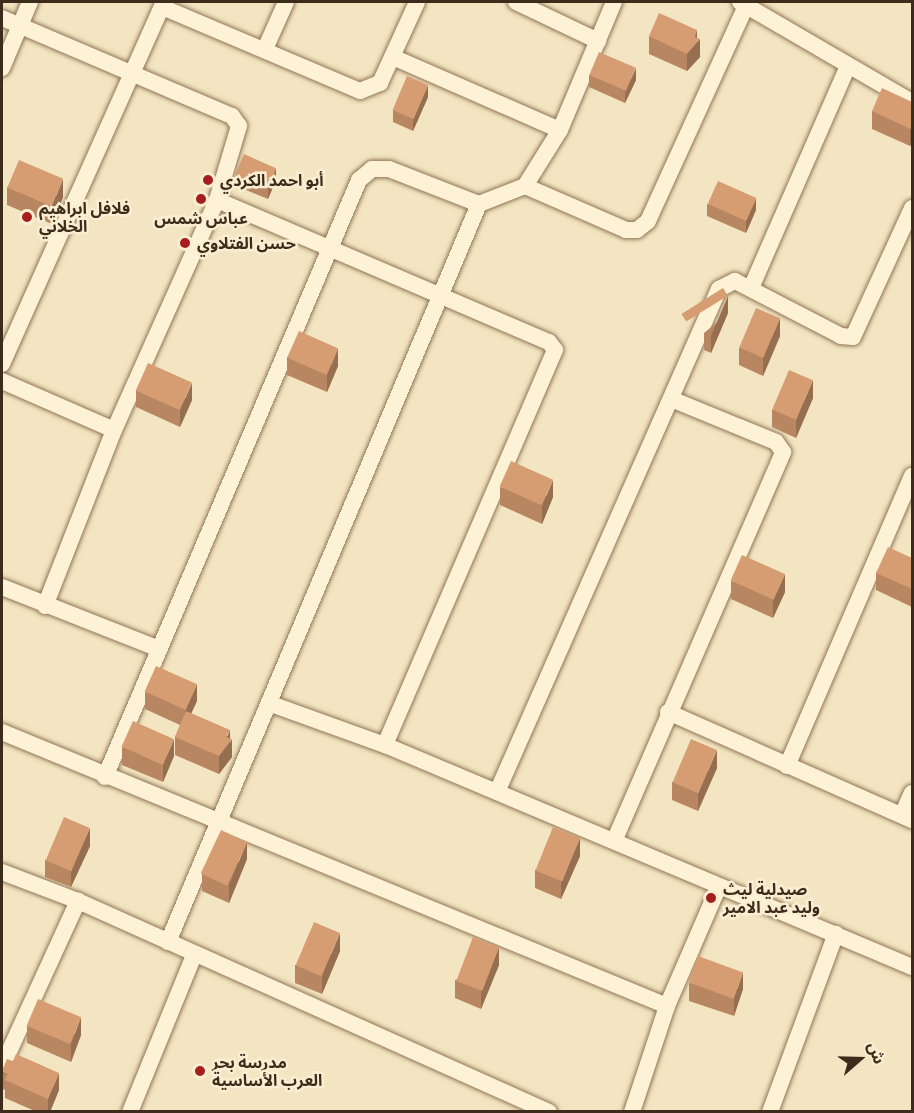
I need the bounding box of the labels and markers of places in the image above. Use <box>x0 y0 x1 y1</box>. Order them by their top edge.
place label: أبو احمد الكردي <box>220 170 324 190</box>
marker: أبو احمد الكردي <box>201 173 215 187</box>
marker: عباس شمس <box>194 192 208 206</box>
place label: فلافل ابراهيم الخلاني <box>39 198 130 236</box>
place label: عباس شمس <box>154 208 248 228</box>
marker: فلافل ابراهيم الخلاني <box>20 210 34 224</box>
place label: حسن الفتلاوي <box>197 233 296 253</box>
marker: حسن الفتلاوي <box>178 236 192 250</box>
place label: صيدلية ليث وليد عبد الامير <box>723 879 820 917</box>
marker: صيدلية ليث وليد عبد الامير <box>704 891 718 905</box>
place label: مدرسة بحر العرب الأساسية <box>212 1052 322 1090</box>
marker: مدرسة بحر العرب الأساسية <box>193 1064 207 1078</box>

